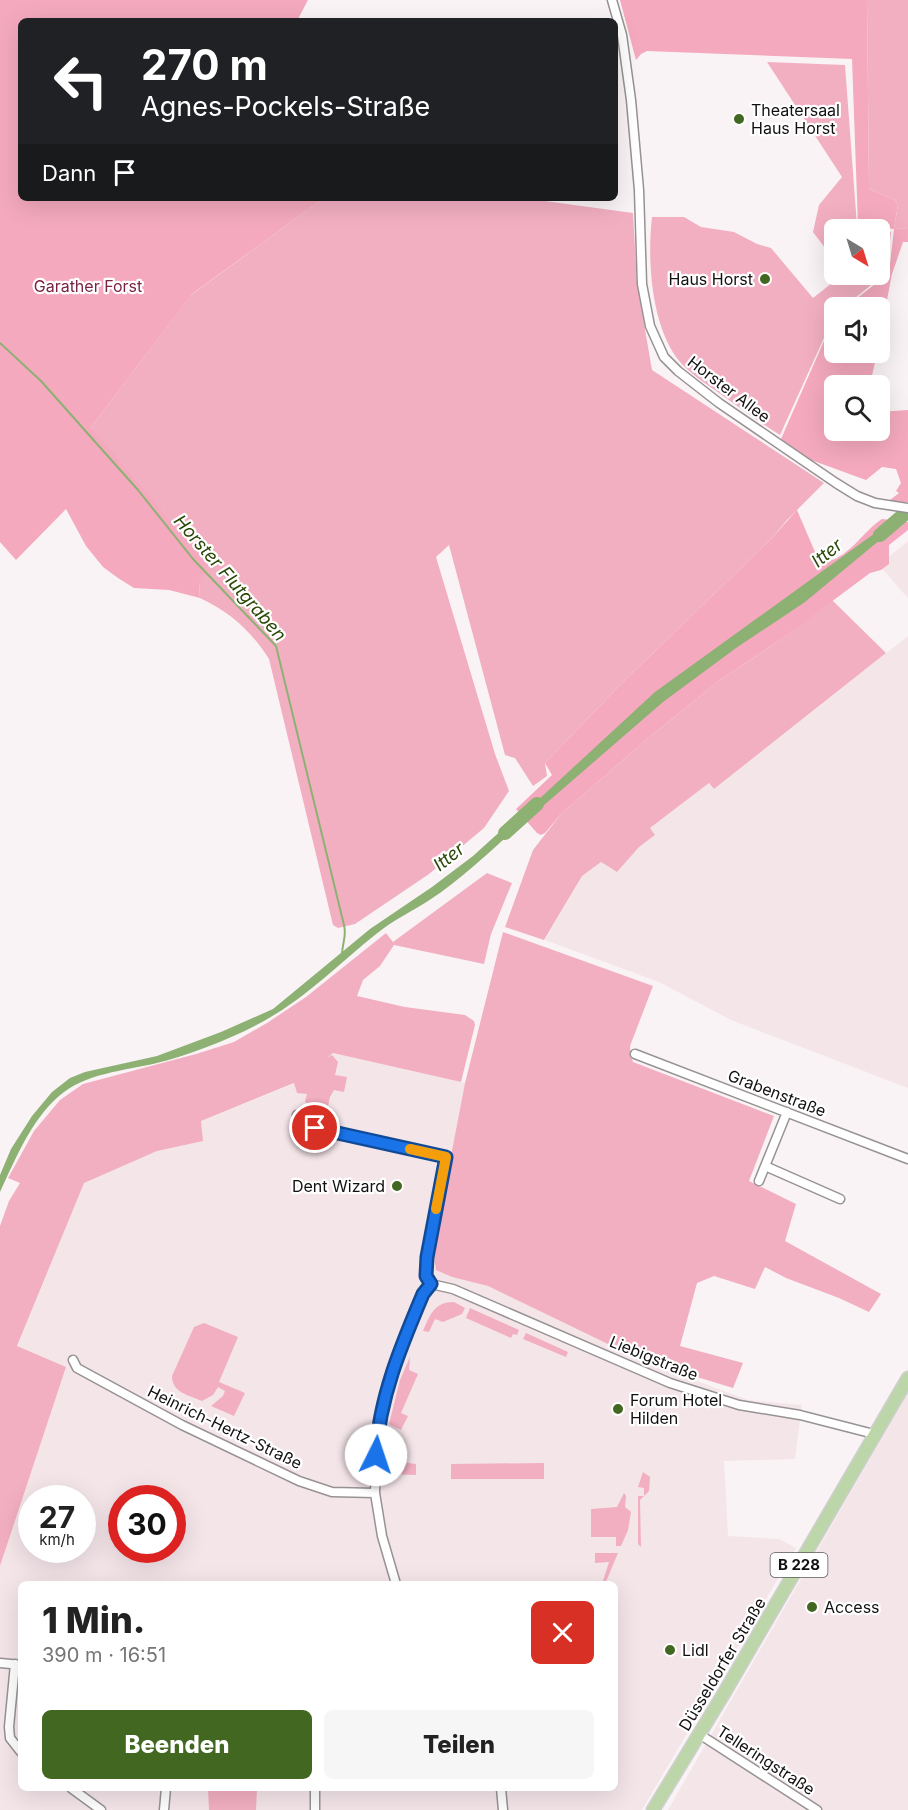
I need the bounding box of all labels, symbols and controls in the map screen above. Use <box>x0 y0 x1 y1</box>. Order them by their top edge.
text: 270 m <box>141 39 268 90</box>
icon: left <box>42 42 120 120</box>
text: Agnes-Pockels-Straße <box>141 90 430 123</box>
place label: Theatersaal Haus Horst <box>751 100 840 138</box>
marker: Theatersaal Haus Horst <box>732 112 746 126</box>
icon: arrive <box>108 156 141 189</box>
text: Dann <box>42 160 96 186</box>
north arrow <box>824 219 890 285</box>
map controls <box>824 219 890 441</box>
place label: Haus Horst <box>669 269 753 289</box>
marker: Haus Horst <box>758 272 772 286</box>
park label: Garather Forst <box>34 276 142 296</box>
button: sound <box>824 297 890 363</box>
street label: Horster Allee <box>684 351 774 427</box>
button: search <box>824 375 890 441</box>
water label: Horster Flutgraben <box>170 510 291 645</box>
water label: Itter <box>807 533 847 571</box>
water label: Itter <box>429 837 469 875</box>
street label: Grabenstraße <box>725 1065 829 1121</box>
pin <box>289 1102 340 1153</box>
icon: arrive <box>298 1111 331 1144</box>
place label: Dent Wizard <box>292 1176 385 1196</box>
marker: Dent Wizard <box>390 1179 404 1193</box>
street label: Liebigstraße <box>607 1331 701 1385</box>
street label: Heinrich-Hertz-Straße <box>145 1381 305 1473</box>
place label: Forum Hotel Hilden <box>630 1390 722 1428</box>
marker: Forum Hotel Hilden <box>611 1402 625 1416</box>
position arrow <box>344 1423 408 1487</box>
speed limit sign: 30 <box>108 1485 186 1563</box>
text: 27 <box>39 1499 75 1535</box>
text: km/h <box>39 1530 75 1549</box>
road number: B 228 <box>770 1553 828 1577</box>
street label: Düsseldorfer Straße <box>674 1594 770 1734</box>
place label: Access <box>824 1597 880 1617</box>
text: 1 Min. <box>42 1598 145 1642</box>
marker: Access <box>805 1600 819 1614</box>
button: close <box>531 1601 594 1664</box>
place label: Lidl <box>682 1640 709 1660</box>
text: 390 m · 16:51 <box>42 1643 166 1667</box>
marker: Lidl <box>663 1643 677 1657</box>
button: Beenden <box>42 1710 312 1779</box>
button: Teilen <box>324 1710 594 1779</box>
street label: Telleringstraße <box>713 1721 819 1799</box>

